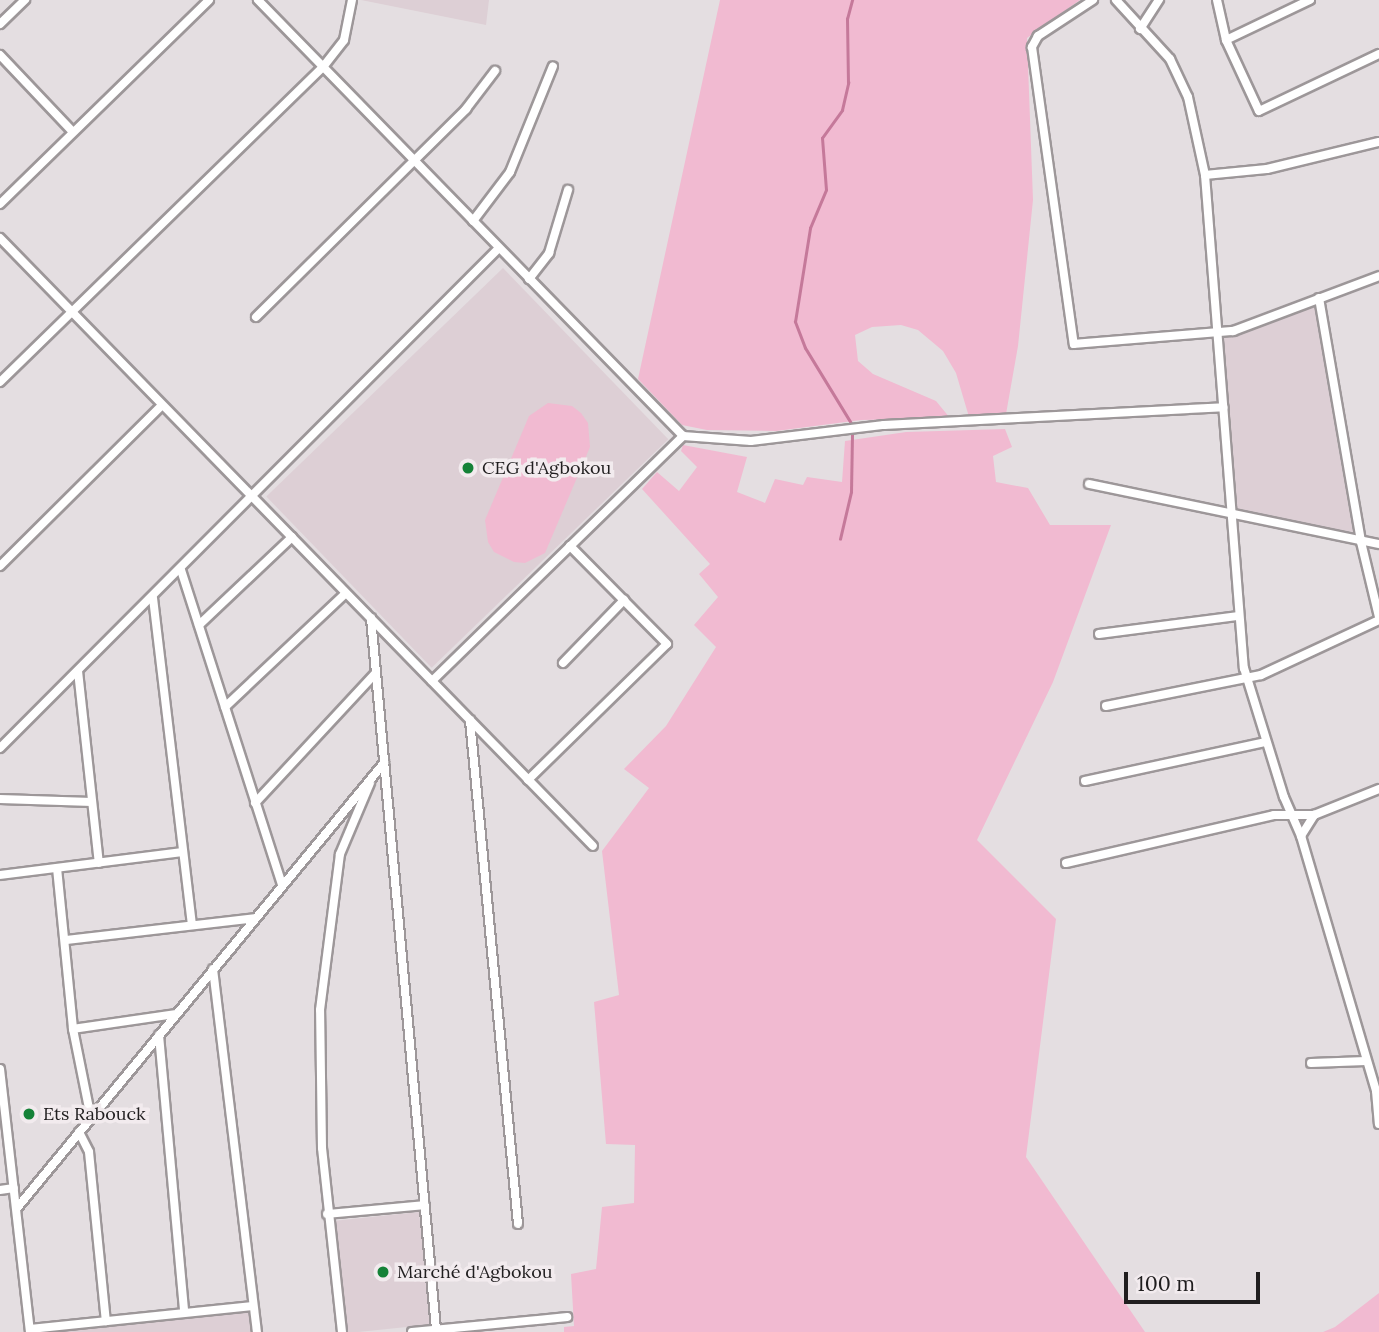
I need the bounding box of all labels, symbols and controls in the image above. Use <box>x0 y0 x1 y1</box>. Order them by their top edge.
place label: CEG d'Agbokou <box>482 457 611 479</box>
marker: CEG d'Agbokou <box>460 460 476 476</box>
place label: Ets Rabouck <box>43 1103 146 1125</box>
marker: Ets Rabouck <box>21 1106 37 1122</box>
scale bar <box>1127 1258 1264 1302</box>
place label: Marché d'Agbokou <box>397 1261 552 1283</box>
marker: Marché d'Agbokou <box>375 1264 391 1280</box>
text: 100 m <box>1137 1270 1195 1297</box>

